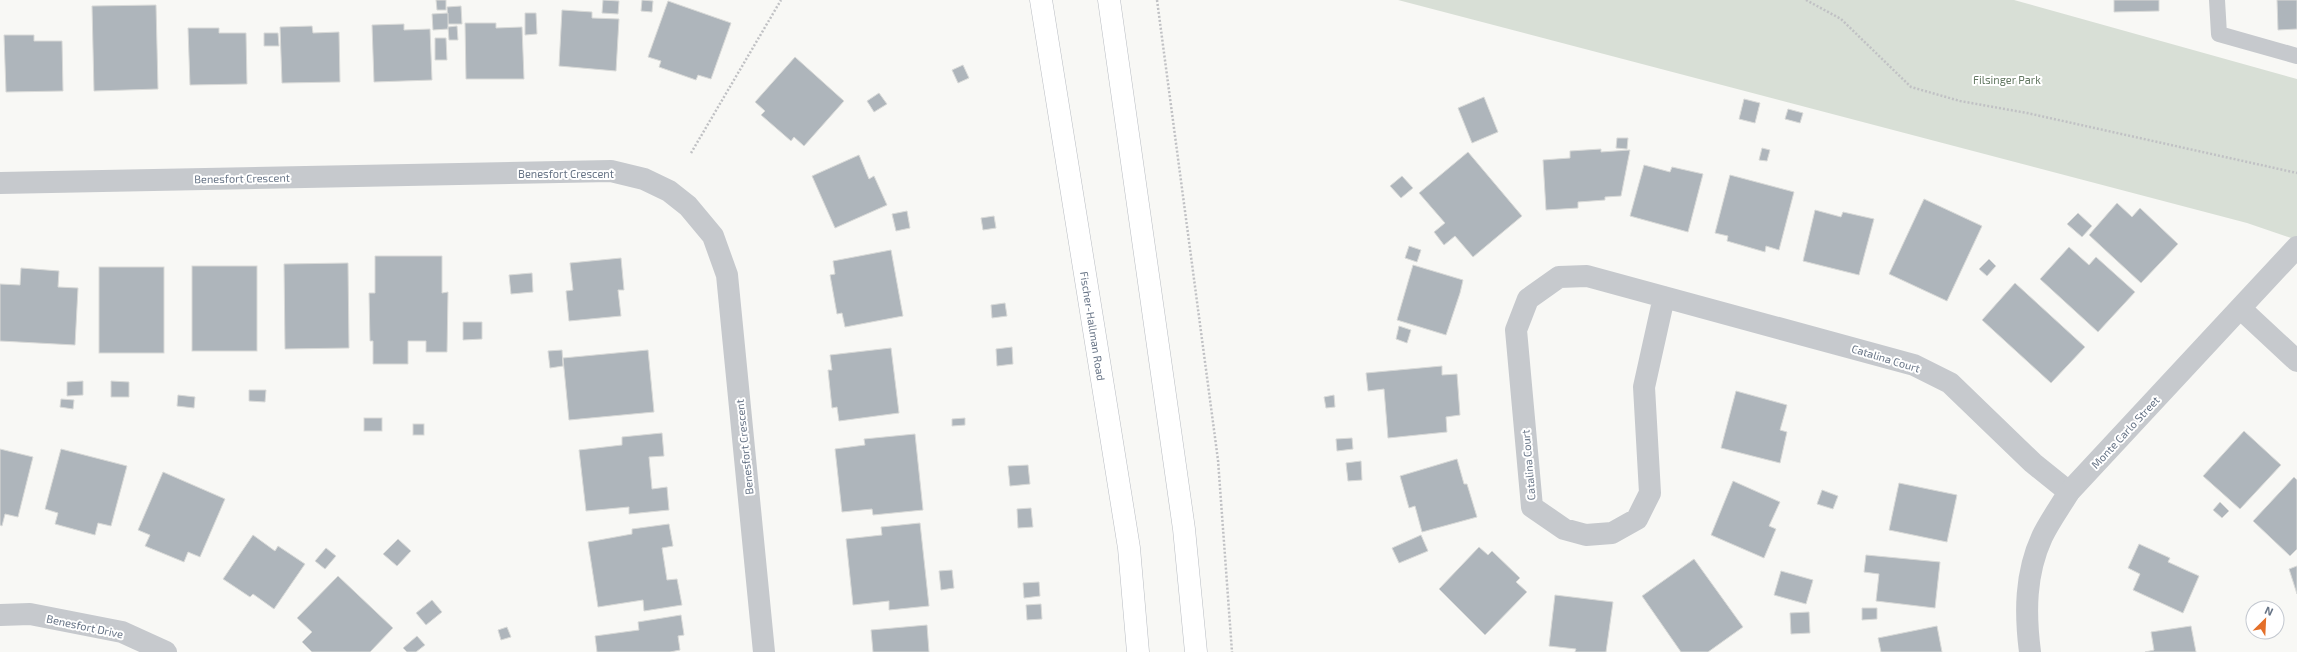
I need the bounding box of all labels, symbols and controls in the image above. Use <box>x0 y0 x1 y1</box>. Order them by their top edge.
park label: Filsinger Park <box>1973 73 2041 86</box>
street label: Benesfort Crescent <box>518 167 614 180</box>
street label: Benesfort Crescent <box>194 171 290 185</box>
street label: Fischer-Hallman Road <box>1078 270 1108 382</box>
street label: Catalina Court <box>1850 341 1922 375</box>
street label: Monte Carlo Street <box>2088 393 2162 471</box>
street label: Benesfort Crescent <box>733 399 755 495</box>
street label: Catalina Court <box>1518 429 1538 501</box>
north arrow <box>2245 600 2285 640</box>
text: N <box>2263 603 2276 618</box>
street label: Benesfort Drive <box>45 612 125 640</box>

